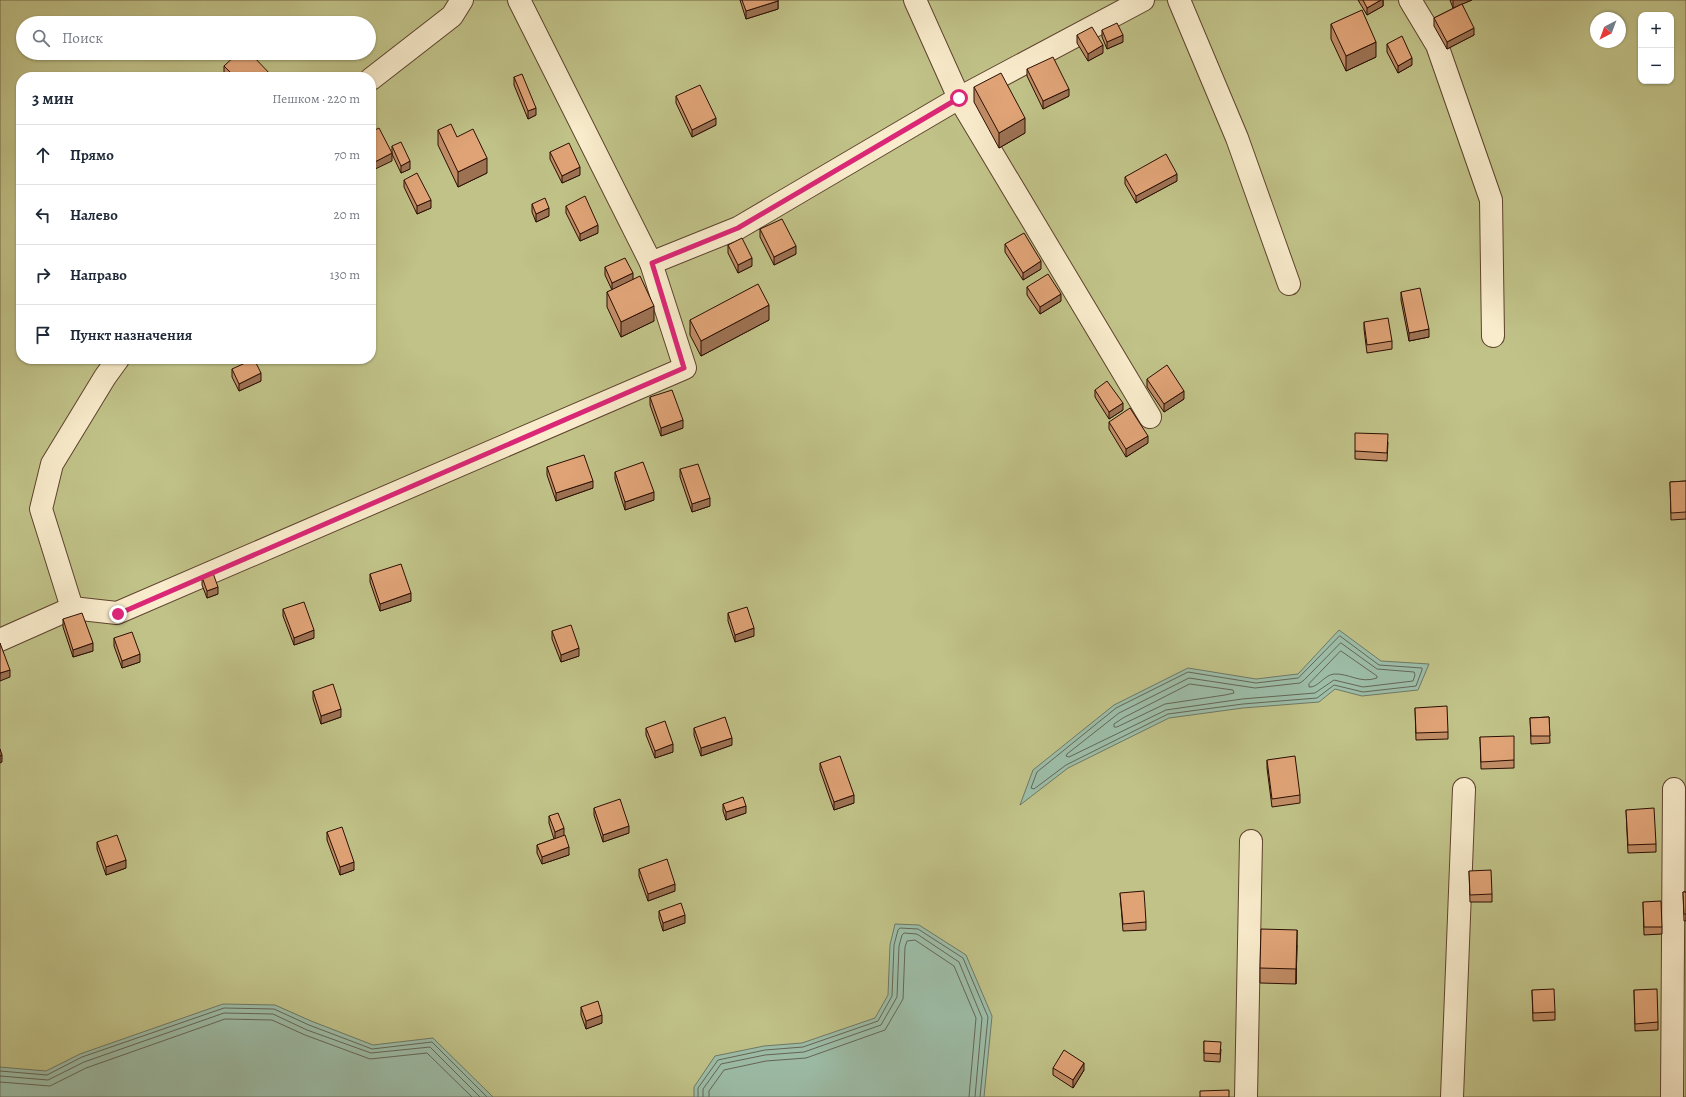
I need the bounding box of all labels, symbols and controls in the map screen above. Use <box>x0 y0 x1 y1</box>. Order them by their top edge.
north arrow <box>1590 12 1626 48</box>
map controls <box>1638 12 1674 84</box>
button: + <box>1638 12 1674 48</box>
search box <box>16 16 376 60</box>
icon: search <box>30 27 52 49</box>
text: Поиск <box>62 28 103 48</box>
button: − <box>1638 48 1674 84</box>
text: 3 мин <box>32 87 74 110</box>
route start <box>950 89 968 107</box>
text: Пешком · 220 m <box>272 90 360 107</box>
icon: ahead <box>32 144 54 166</box>
text: Прямо <box>70 145 114 165</box>
text: 70 m <box>334 146 360 163</box>
icon: left <box>32 204 54 226</box>
text: Налево <box>70 205 118 225</box>
text: 20 m <box>334 206 360 223</box>
icon: right <box>32 264 54 286</box>
text: Направо <box>70 265 127 285</box>
text: 130 m <box>330 266 360 283</box>
icon: arrive <box>32 324 54 346</box>
text: Пункт назначения <box>70 325 192 345</box>
route end <box>109 605 127 623</box>

